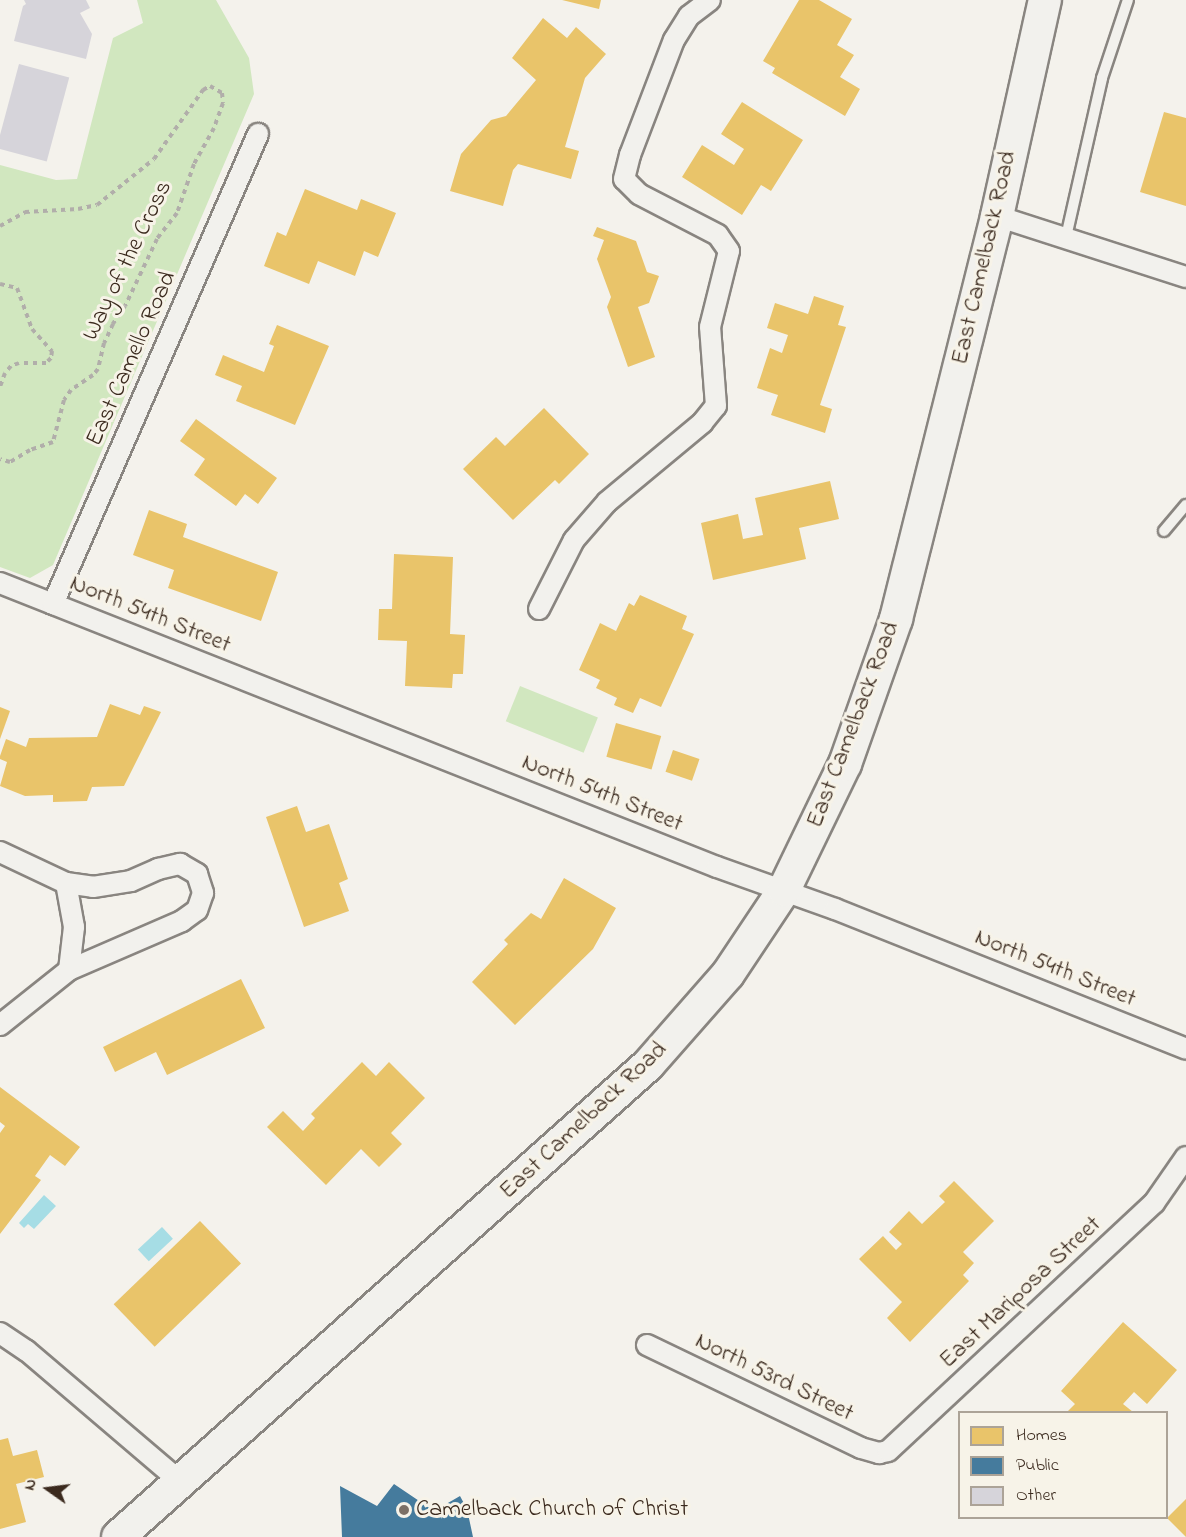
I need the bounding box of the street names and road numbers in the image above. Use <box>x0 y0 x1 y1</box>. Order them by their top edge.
street label: East Camelback Road <box>946 148 1024 368</box>
street label: Way of the Cross <box>77 176 179 346</box>
street label: East Camello Road <box>81 267 183 451</box>
street label: North 54th Street <box>65 570 235 660</box>
street label: East Camelback Road <box>801 618 907 832</box>
street label: North 54th Street <box>517 749 687 839</box>
street label: North 54th Street <box>970 924 1140 1014</box>
street label: East Camelback Road <box>494 1036 674 1206</box>
street label: East Mariposa Street <box>934 1211 1108 1375</box>
street label: North 53rd Street <box>690 1327 858 1429</box>

